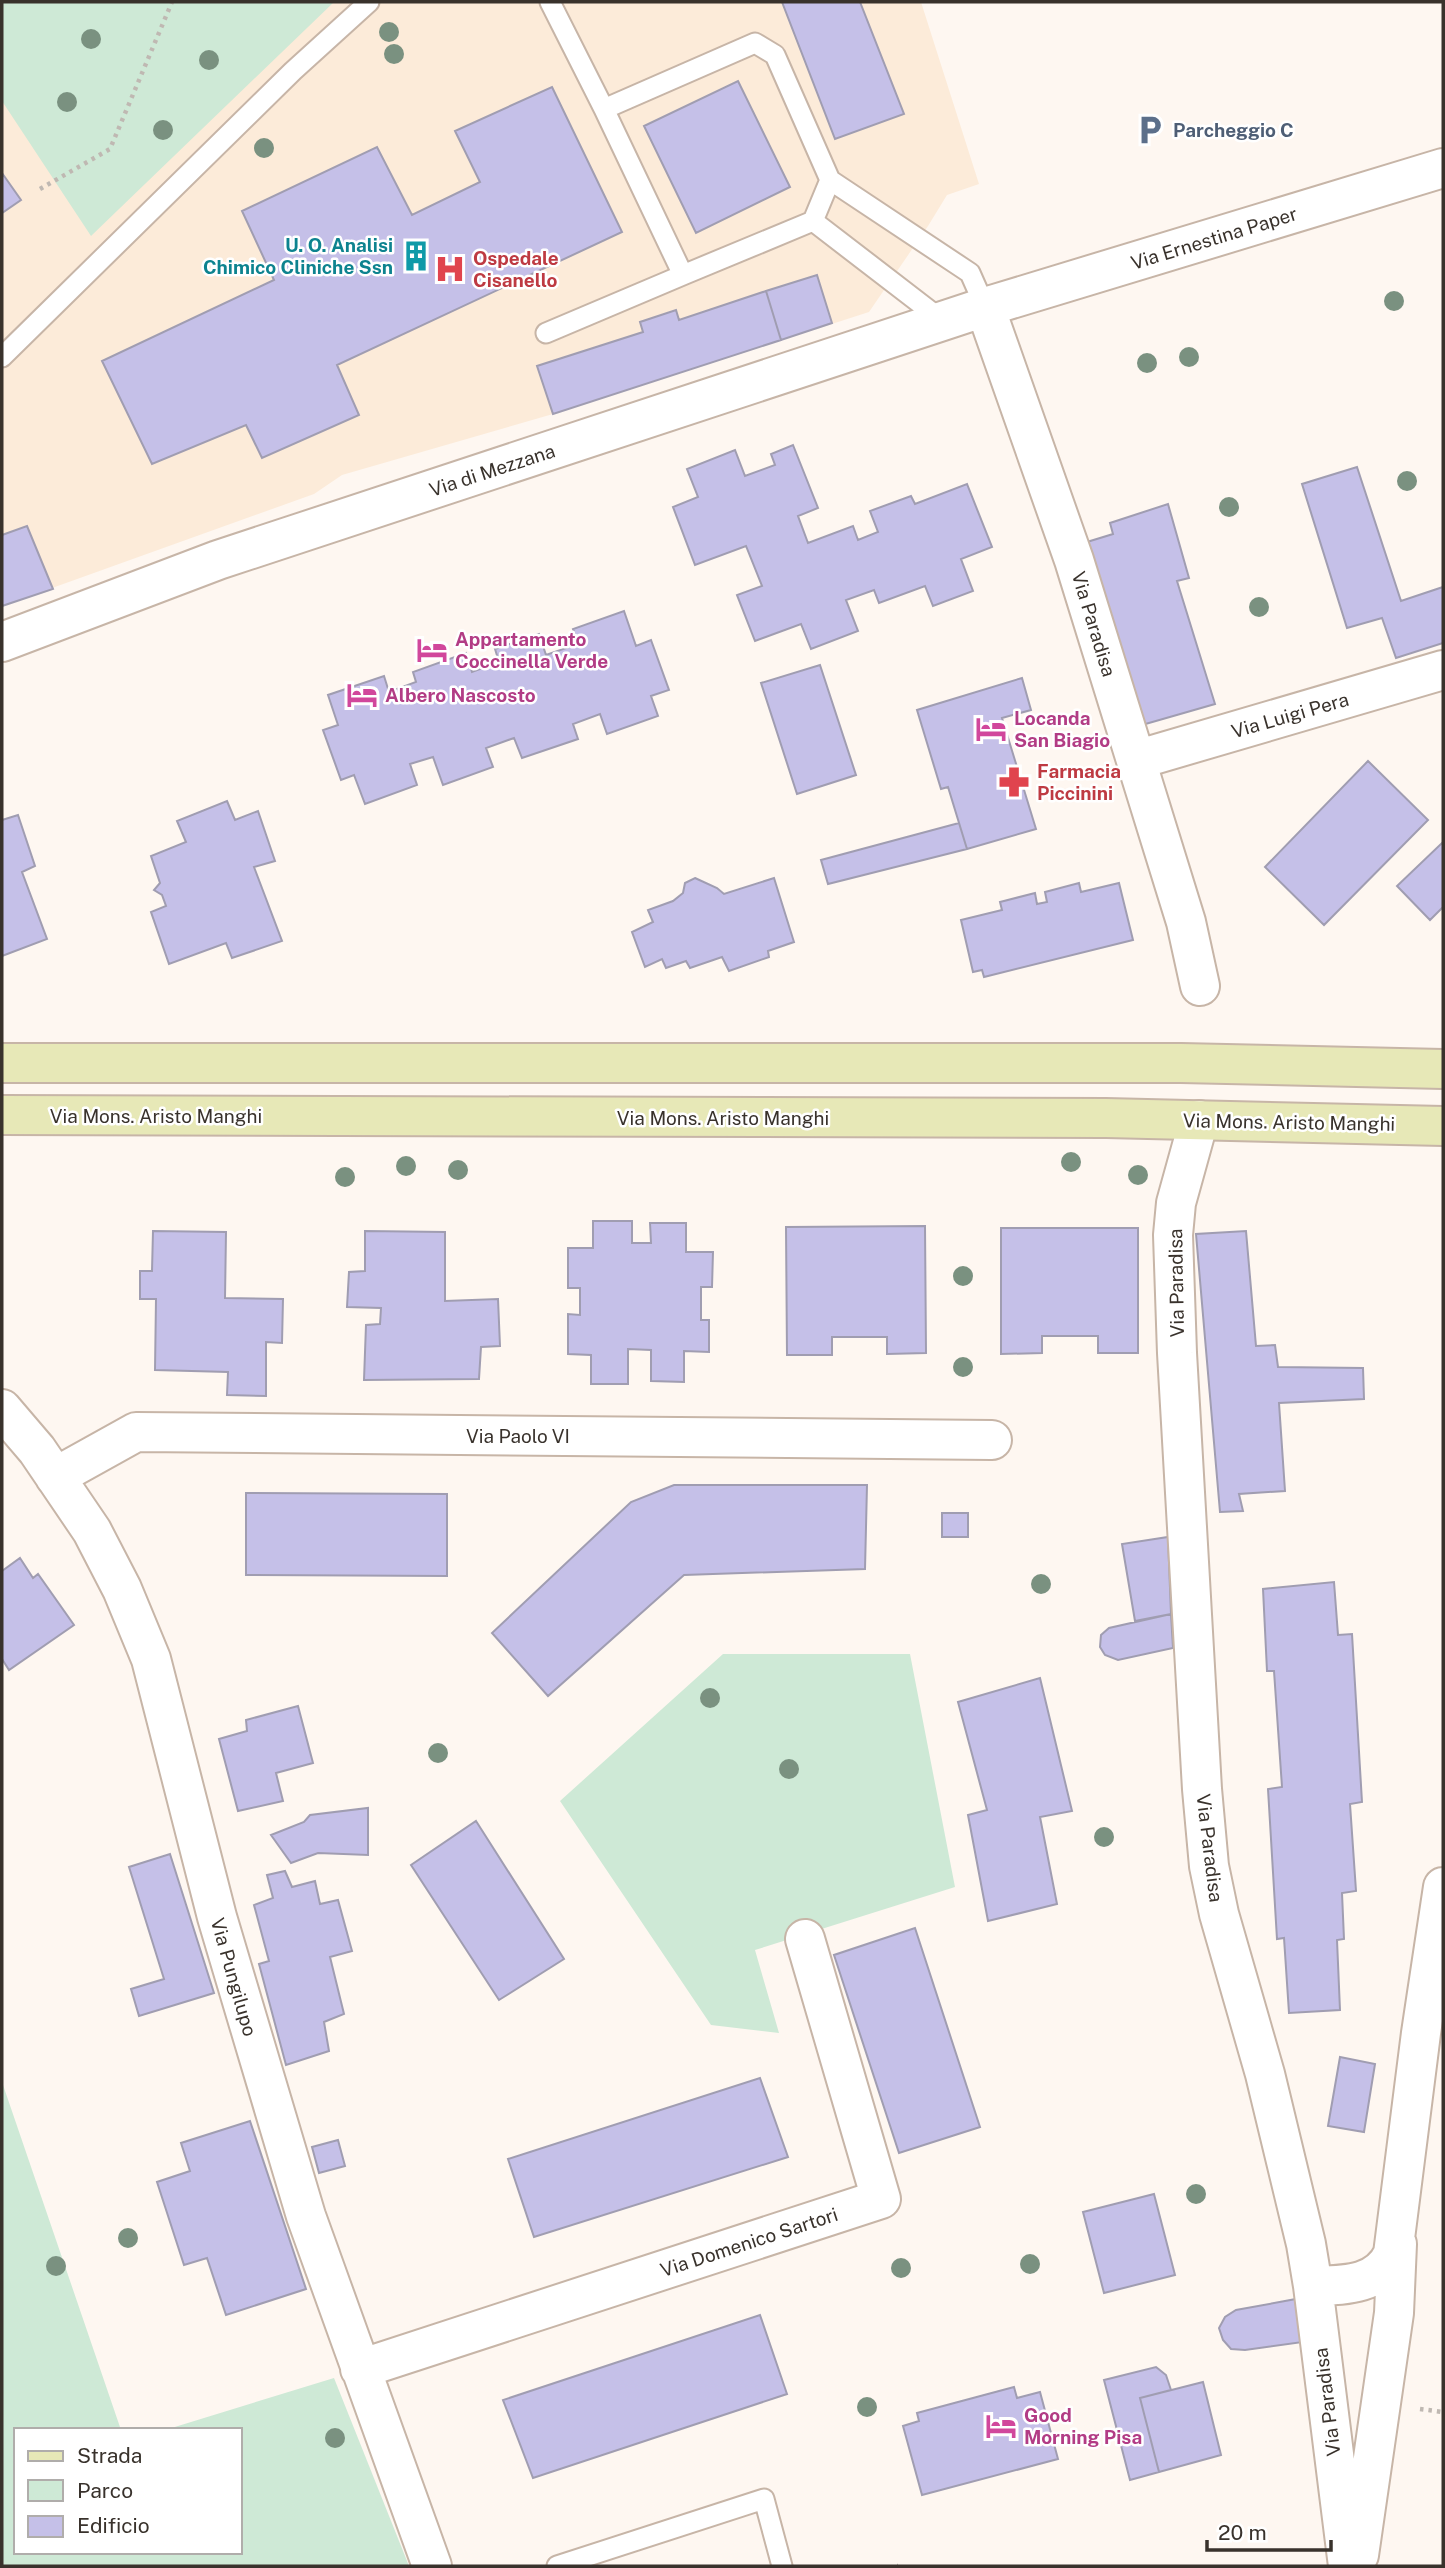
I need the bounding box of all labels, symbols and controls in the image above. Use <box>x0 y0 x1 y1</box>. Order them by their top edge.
parking icon: Parcheggio C <box>1133 113 1167 147</box>
place label: Parcheggio C <box>1173 119 1294 141</box>
street label: Via Ernestina Paper <box>1128 202 1300 274</box>
place label: U. O. Analisi Chimico Cliniche Ssn <box>203 234 393 278</box>
building icon: U. O. Analisi Chimico Cliniche Ssn <box>399 239 433 273</box>
place label: Ospedale Cisanello <box>473 247 559 291</box>
hospital icon: Ospedale Cisanello <box>433 252 467 286</box>
street label: Via di Mezzana <box>426 439 558 501</box>
street label: Via Paradisa <box>1068 569 1120 679</box>
place label: Appartamento Coccinella Verde <box>455 628 608 672</box>
hotel icon: Appartamento Coccinella Verde <box>415 633 449 667</box>
hotel icon: Albero Nascosto <box>345 678 379 712</box>
place label: Albero Nascosto <box>385 684 536 706</box>
street label: Via Luigi Pera <box>1229 688 1351 742</box>
place label: Locanda San Biagio <box>1014 707 1110 751</box>
hotel icon: Locanda San Biagio <box>974 712 1008 746</box>
place label: Farmacia Piccinini <box>1037 760 1121 804</box>
pharmacy icon: Farmacia Piccinini <box>997 765 1031 799</box>
street label: Via Mons. Aristo Manghi <box>50 1105 262 1127</box>
street label: Via Mons. Aristo Manghi <box>617 1107 829 1129</box>
street label: Via Mons. Aristo Manghi <box>1183 1109 1395 1135</box>
street label: Via Paradisa <box>1164 1228 1188 1338</box>
street label: Via Paolo VI <box>466 1425 570 1447</box>
street label: Via Paradisa <box>1192 1793 1228 1903</box>
street label: Via Pungilupo <box>207 1915 261 2039</box>
street label: Via Domenico Sartori <box>658 2203 840 2281</box>
street label: Via Paradisa <box>1309 2347 1345 2457</box>
place label: Good Morning Pisa <box>1024 2404 1142 2448</box>
hotel icon: Good Morning Pisa <box>984 2409 1018 2443</box>
legend <box>14 2428 242 2554</box>
text: Strada <box>77 2443 142 2468</box>
text: Parco <box>77 2478 133 2503</box>
scale bar <box>1207 2508 1331 2552</box>
text: Edificio <box>77 2513 150 2538</box>
text: 20 m <box>1218 2520 1267 2545</box>

